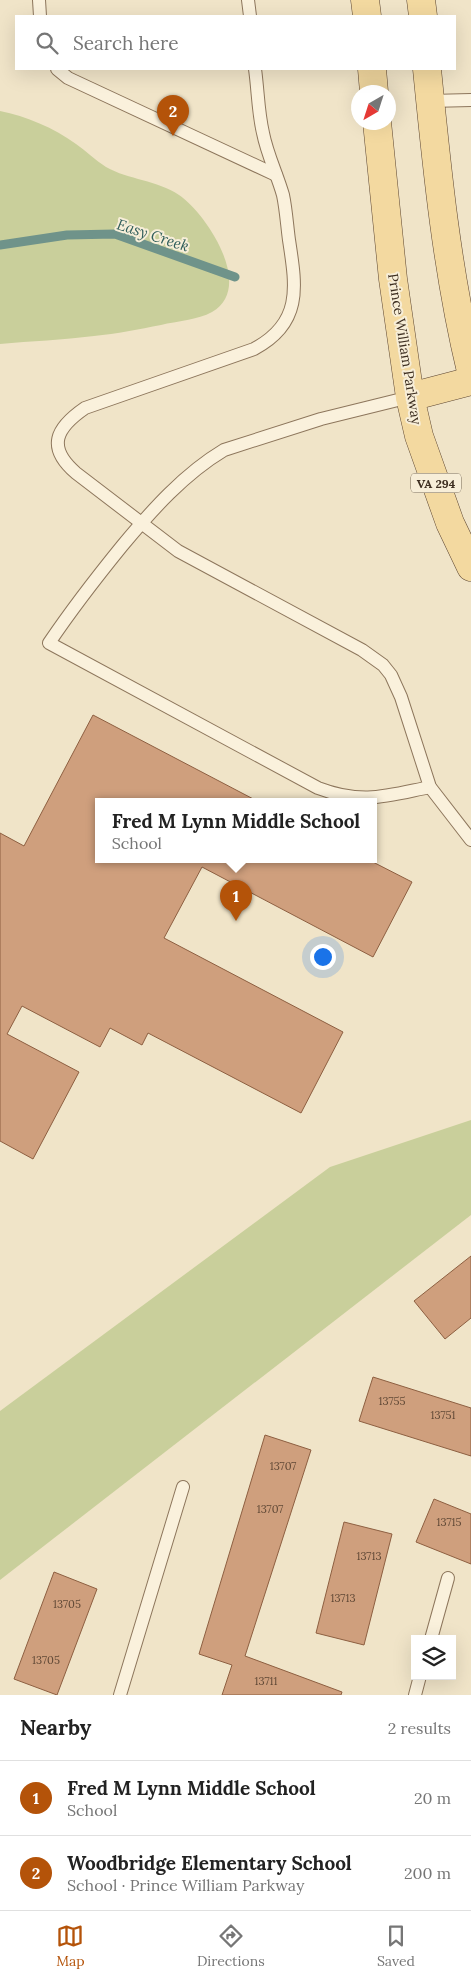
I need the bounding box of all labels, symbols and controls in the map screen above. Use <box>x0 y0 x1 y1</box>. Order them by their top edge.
search box <box>15 15 456 70</box>
icon: search <box>33 29 61 57</box>
text: Search here <box>73 31 179 55</box>
north arrow <box>351 85 396 130</box>
pin: 2 <box>157 95 189 136</box>
water label: Easy Creek <box>115 214 192 256</box>
street label: Prince William Parkway <box>384 272 426 427</box>
road number: VA 294 <box>411 473 461 492</box>
popup <box>95 798 377 863</box>
text: Fred M Lynn Middle School <box>112 809 360 833</box>
text: School <box>112 833 162 853</box>
pin: 1 <box>220 880 252 921</box>
your location <box>310 944 336 970</box>
house number: 13755 <box>379 1394 405 1408</box>
house number: 13751 <box>431 1408 455 1422</box>
house number: 13707 <box>270 1459 296 1473</box>
house number: 13707 <box>257 1502 283 1516</box>
house number: 13715 <box>437 1515 461 1529</box>
house number: 13713 <box>356 1549 382 1563</box>
house number: 13713 <box>330 1591 356 1605</box>
house number: 13705 <box>53 1597 81 1611</box>
map controls <box>411 1635 456 1680</box>
button: layers <box>411 1635 456 1680</box>
house number: 13705 <box>32 1653 60 1667</box>
house number: 13711 <box>255 1674 277 1688</box>
text: Nearby <box>20 1714 91 1741</box>
text: 2 results <box>388 1718 451 1738</box>
text: Fred M Lynn Middle School <box>67 1776 316 1800</box>
text: 1 <box>33 1788 39 1808</box>
text: 20 m <box>414 1788 451 1808</box>
text: School <box>67 1800 117 1820</box>
text: Woodbridge Elementary School <box>67 1851 352 1875</box>
text: 2 <box>32 1863 40 1883</box>
text: 200 m <box>404 1863 451 1883</box>
text: School · Prince William Parkway <box>67 1875 304 1895</box>
tab: Map <box>56 1922 85 1970</box>
tab: Directions <box>197 1922 265 1970</box>
tab: Saved <box>377 1922 415 1970</box>

